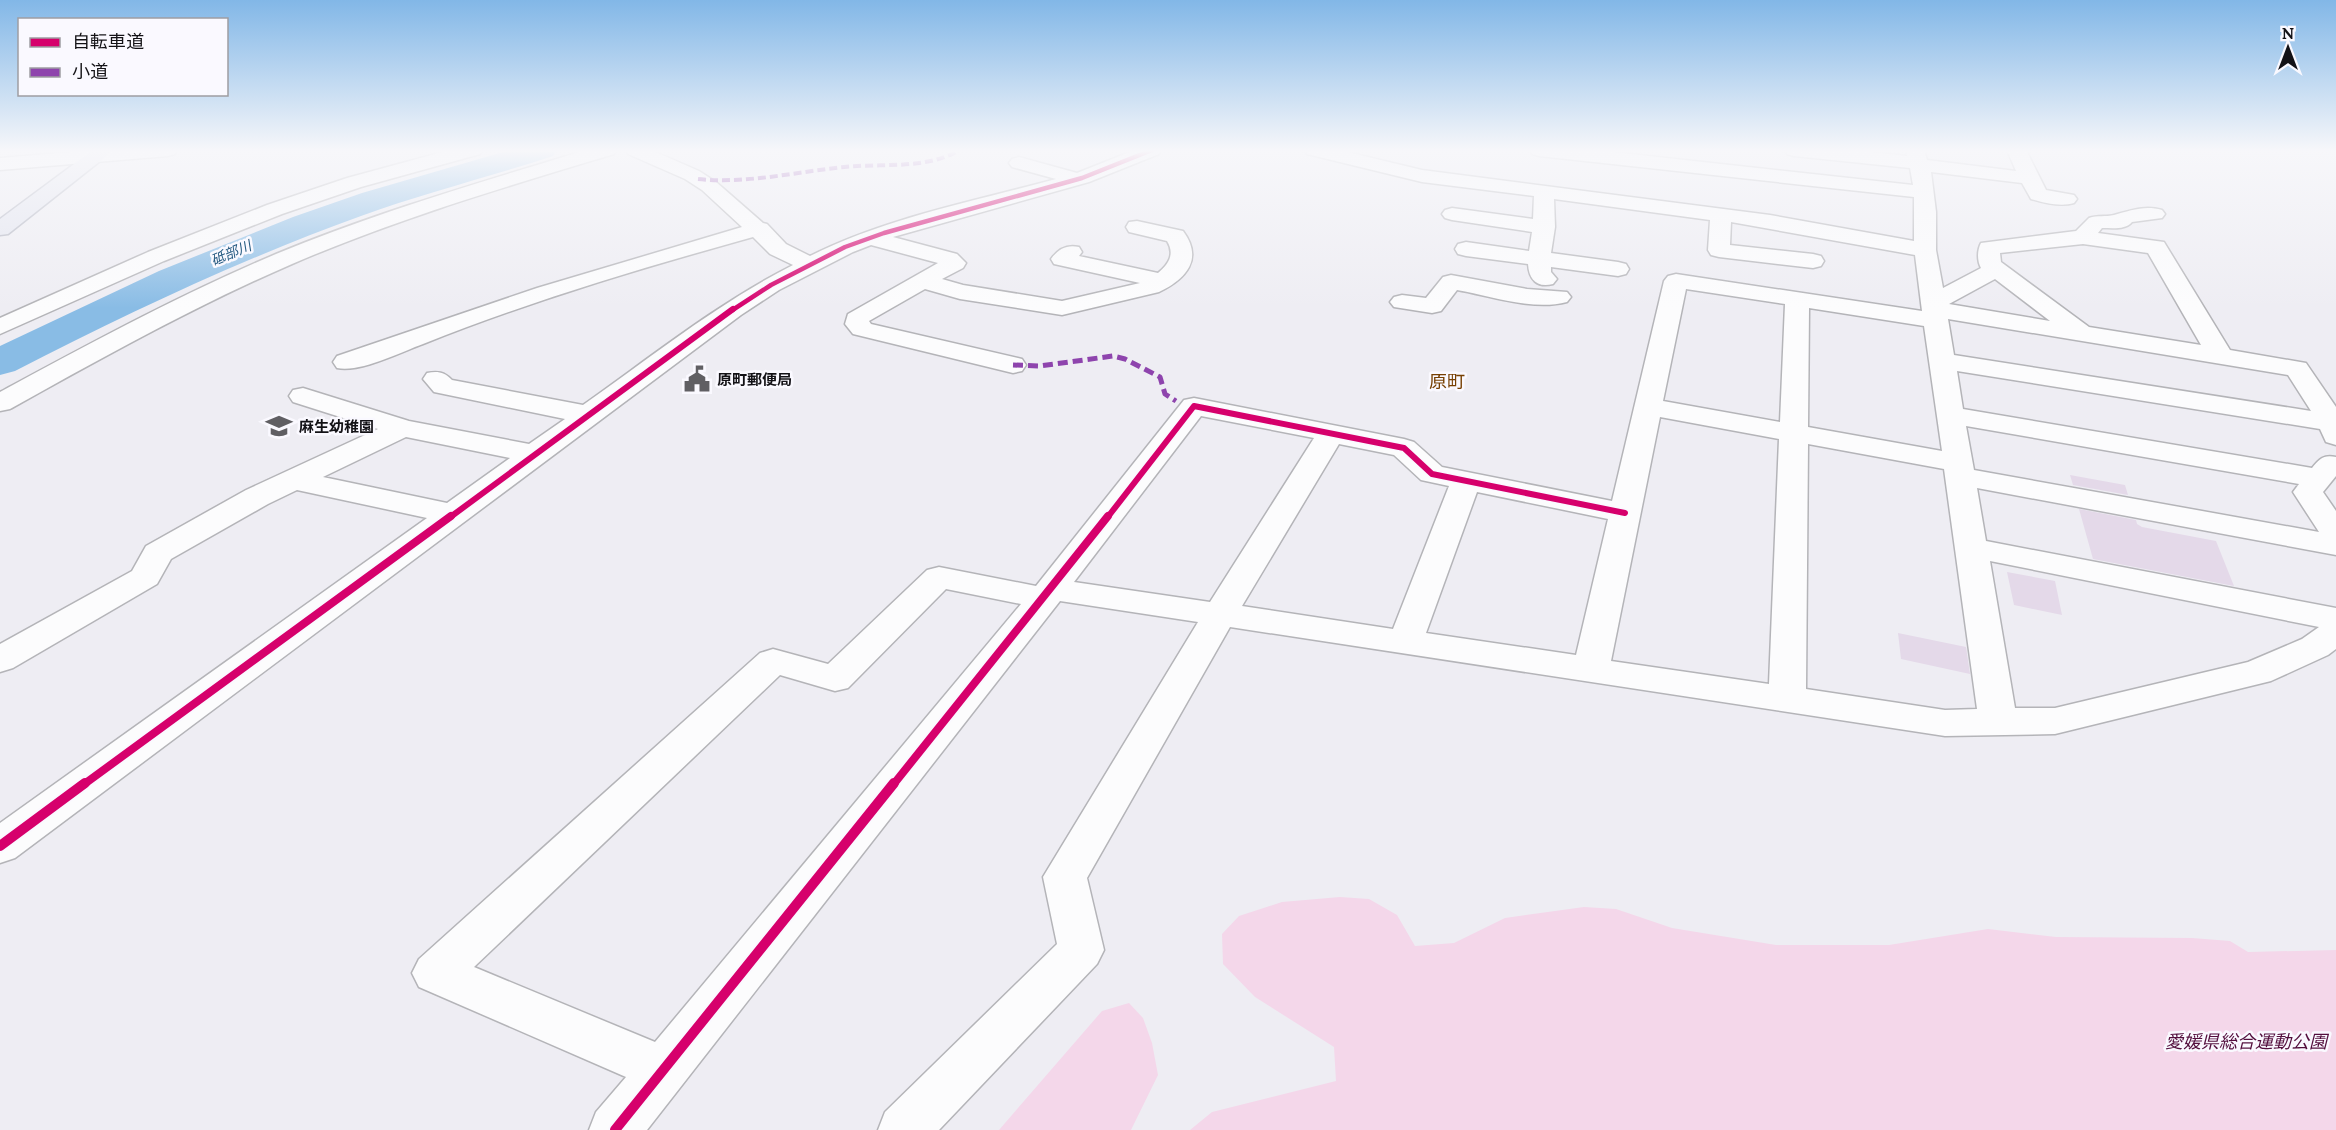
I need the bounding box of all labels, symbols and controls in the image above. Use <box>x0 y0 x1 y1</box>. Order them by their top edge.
legend <box>18 18 228 96</box>
north arrow <box>2258 18 2318 78</box>
text: N <box>2282 23 2294 43</box>
text: 自転車道 <box>72 30 144 53</box>
text: 小道 <box>72 60 108 83</box>
water label: 砥部川 <box>208 236 256 269</box>
public building icon: 原町郵便局 <box>682 364 712 394</box>
place label: 原町郵便局 <box>717 370 792 389</box>
district label: 原町 <box>1429 370 1465 393</box>
school or university icon: 麻生幼稚園 <box>264 411 294 441</box>
place label: 麻生幼稚園 <box>299 417 374 436</box>
park label: 愛媛県総合運動公園 <box>2165 1030 2330 1053</box>

